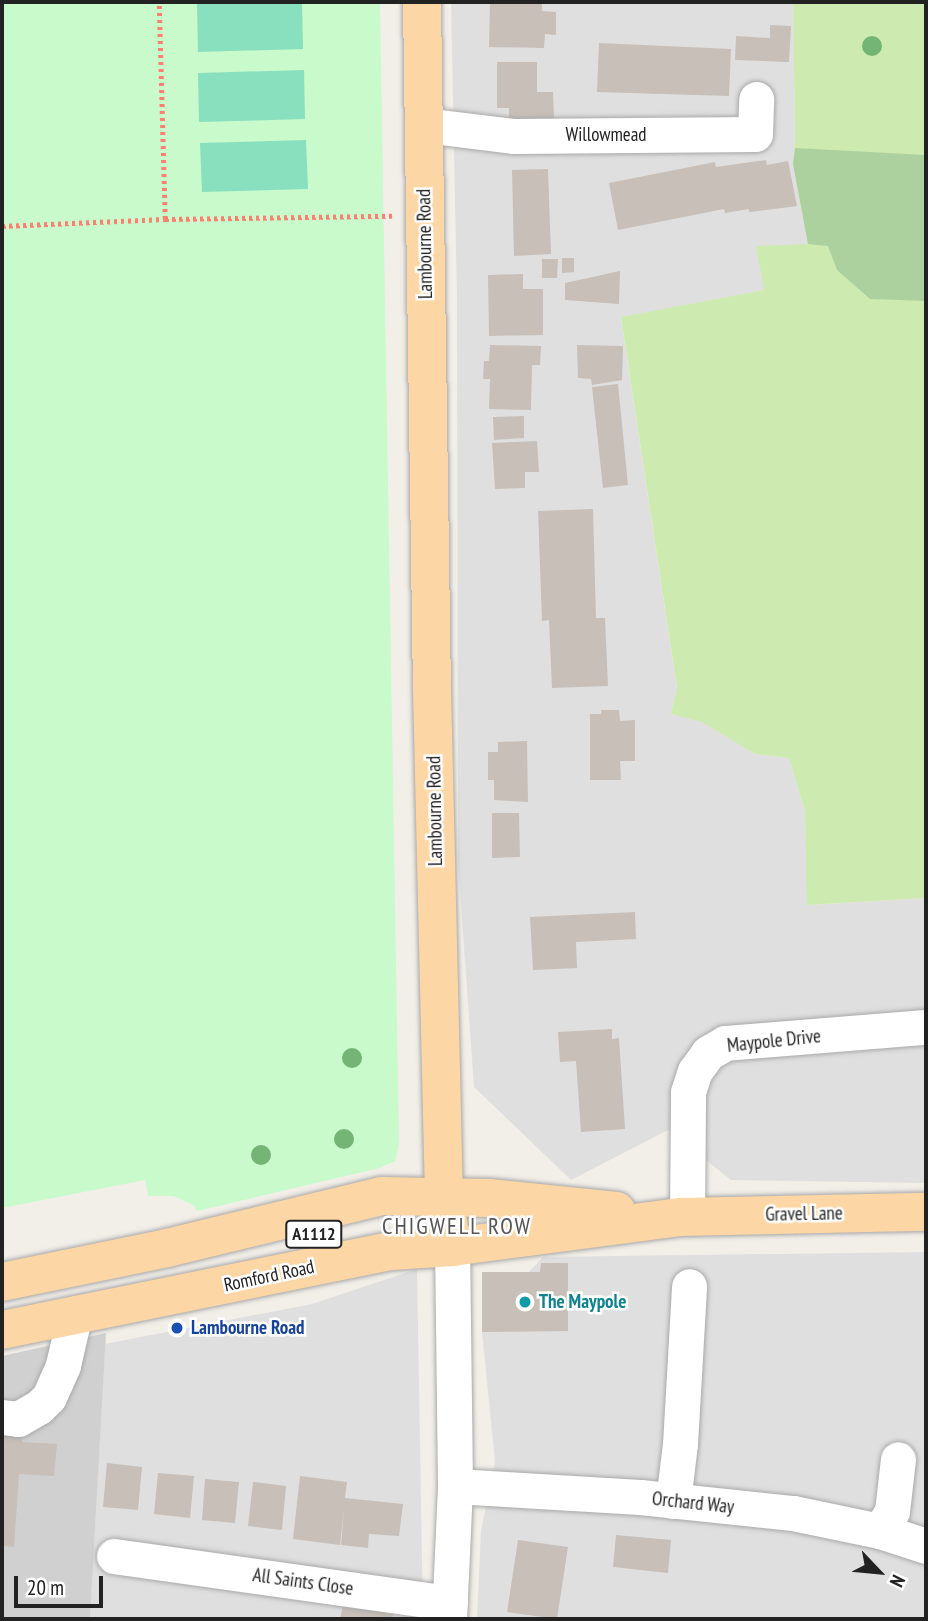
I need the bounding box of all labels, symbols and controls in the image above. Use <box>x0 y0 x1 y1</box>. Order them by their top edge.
street label: Willowmead <box>565 124 647 146</box>
street label: Lambourne Road <box>413 189 437 299</box>
street label: Lambourne Road <box>423 756 447 866</box>
street label: Maypole Drive <box>726 1025 822 1057</box>
street label: Gravel Lane <box>765 1202 843 1226</box>
district label: CHIGWELL ROW <box>383 1212 531 1240</box>
road number: A1112 <box>284 1219 344 1248</box>
street label: Romford Road <box>222 1255 316 1297</box>
place label: The Maypole <box>539 1291 626 1313</box>
marker: The Maypole <box>517 1294 533 1310</box>
place label: Lambourne Road <box>191 1317 305 1339</box>
marker: Lambourne Road <box>169 1320 185 1336</box>
street label: Orchard Way <box>651 1487 735 1519</box>
north arrow <box>844 1537 914 1607</box>
scale bar <box>18 1562 107 1606</box>
street label: All Saints Close <box>251 1564 355 1600</box>
text: N <box>885 1571 911 1591</box>
text: 20 m <box>27 1574 64 1601</box>

